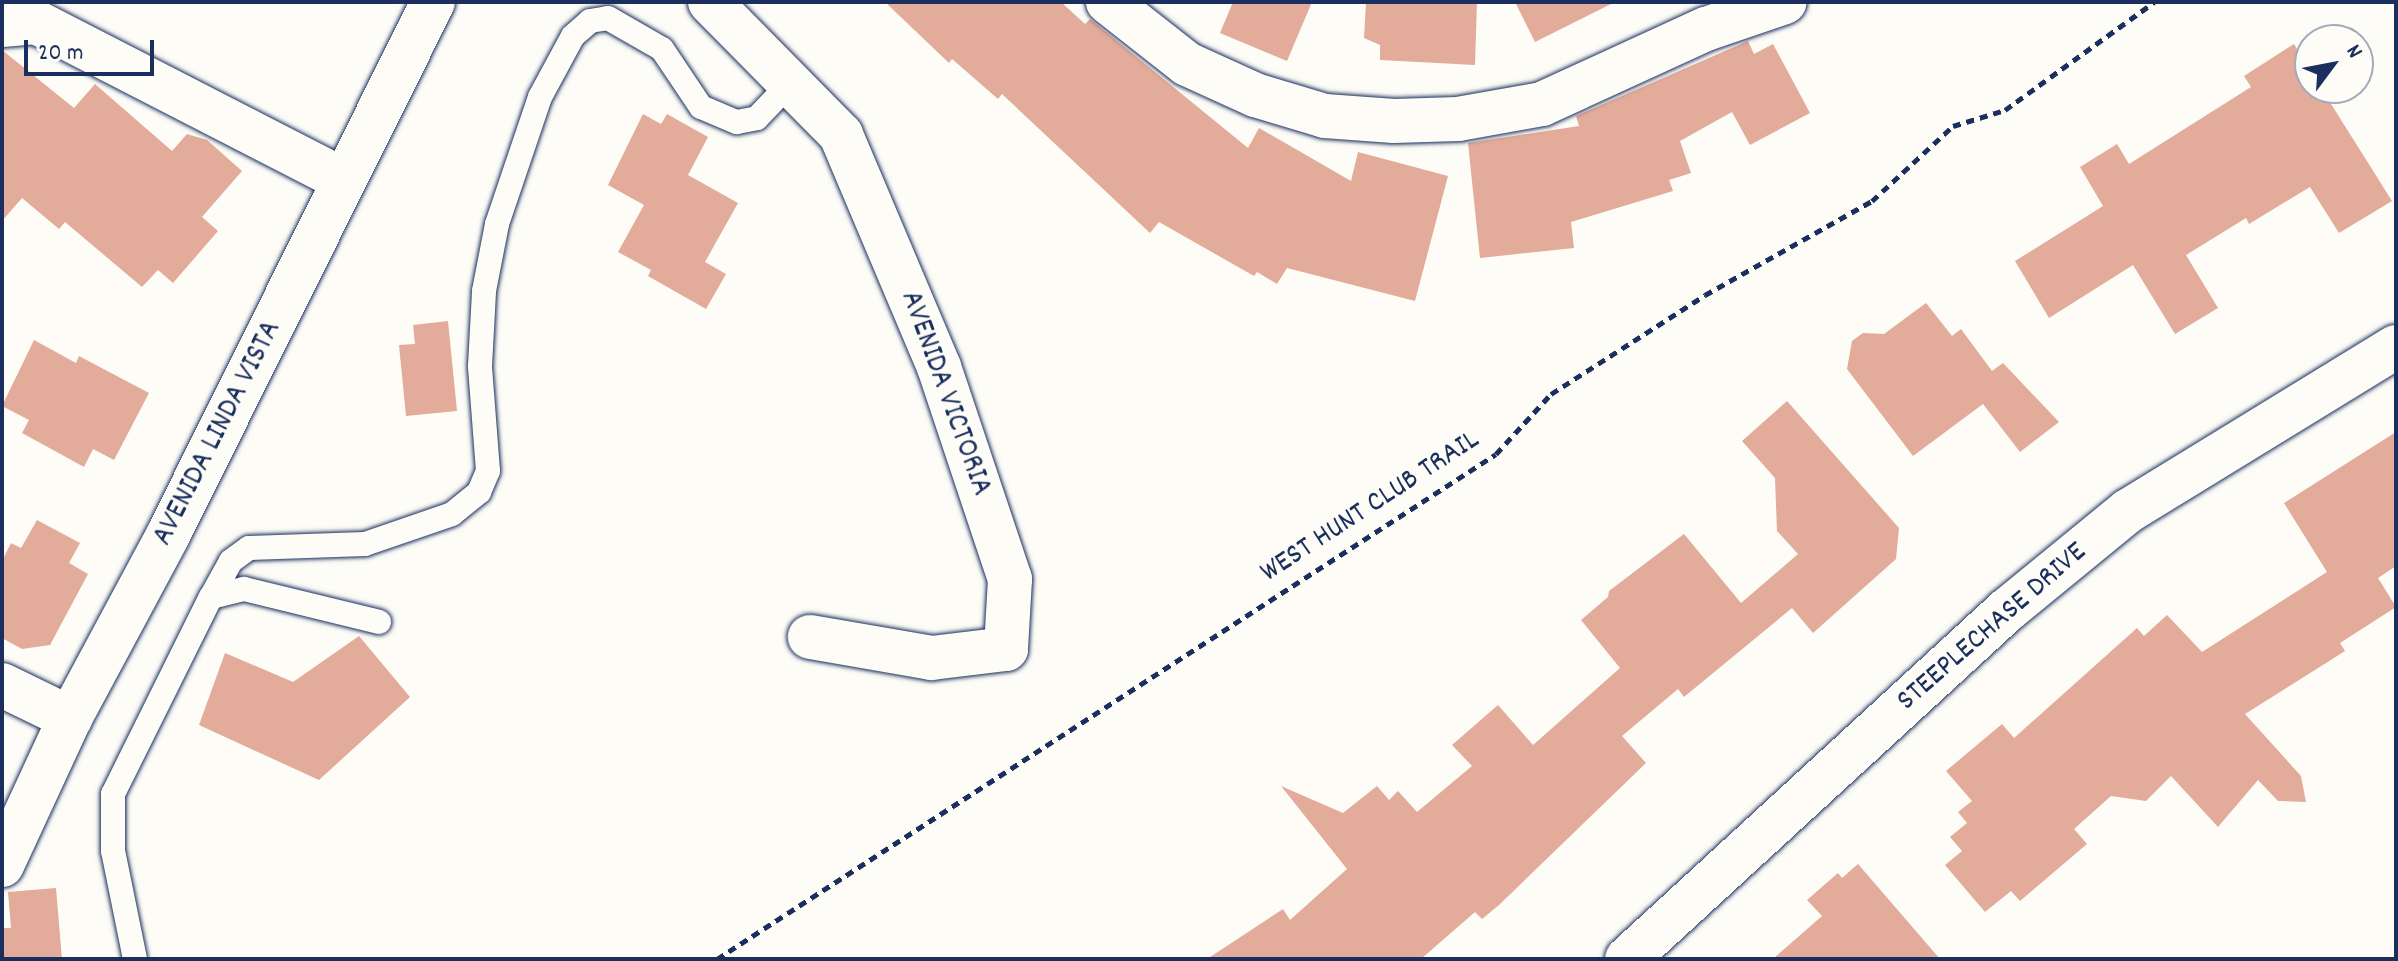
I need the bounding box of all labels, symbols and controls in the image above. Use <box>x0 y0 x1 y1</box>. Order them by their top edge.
scale bar <box>28 24 158 74</box>
north arrow <box>2294 24 2374 104</box>
text: 20 m <box>38 37 84 71</box>
text: N <box>2337 39 2369 65</box>
street label: AVENIDA VICTORIA <box>890 287 998 501</box>
street label: AVENIDA LINDA VISTA <box>147 315 291 553</box>
street label: WEST HUNT CLUB TRAIL <box>1255 424 1487 592</box>
street label: STEEPLECHASE DRIVE <box>1891 536 2095 720</box>

